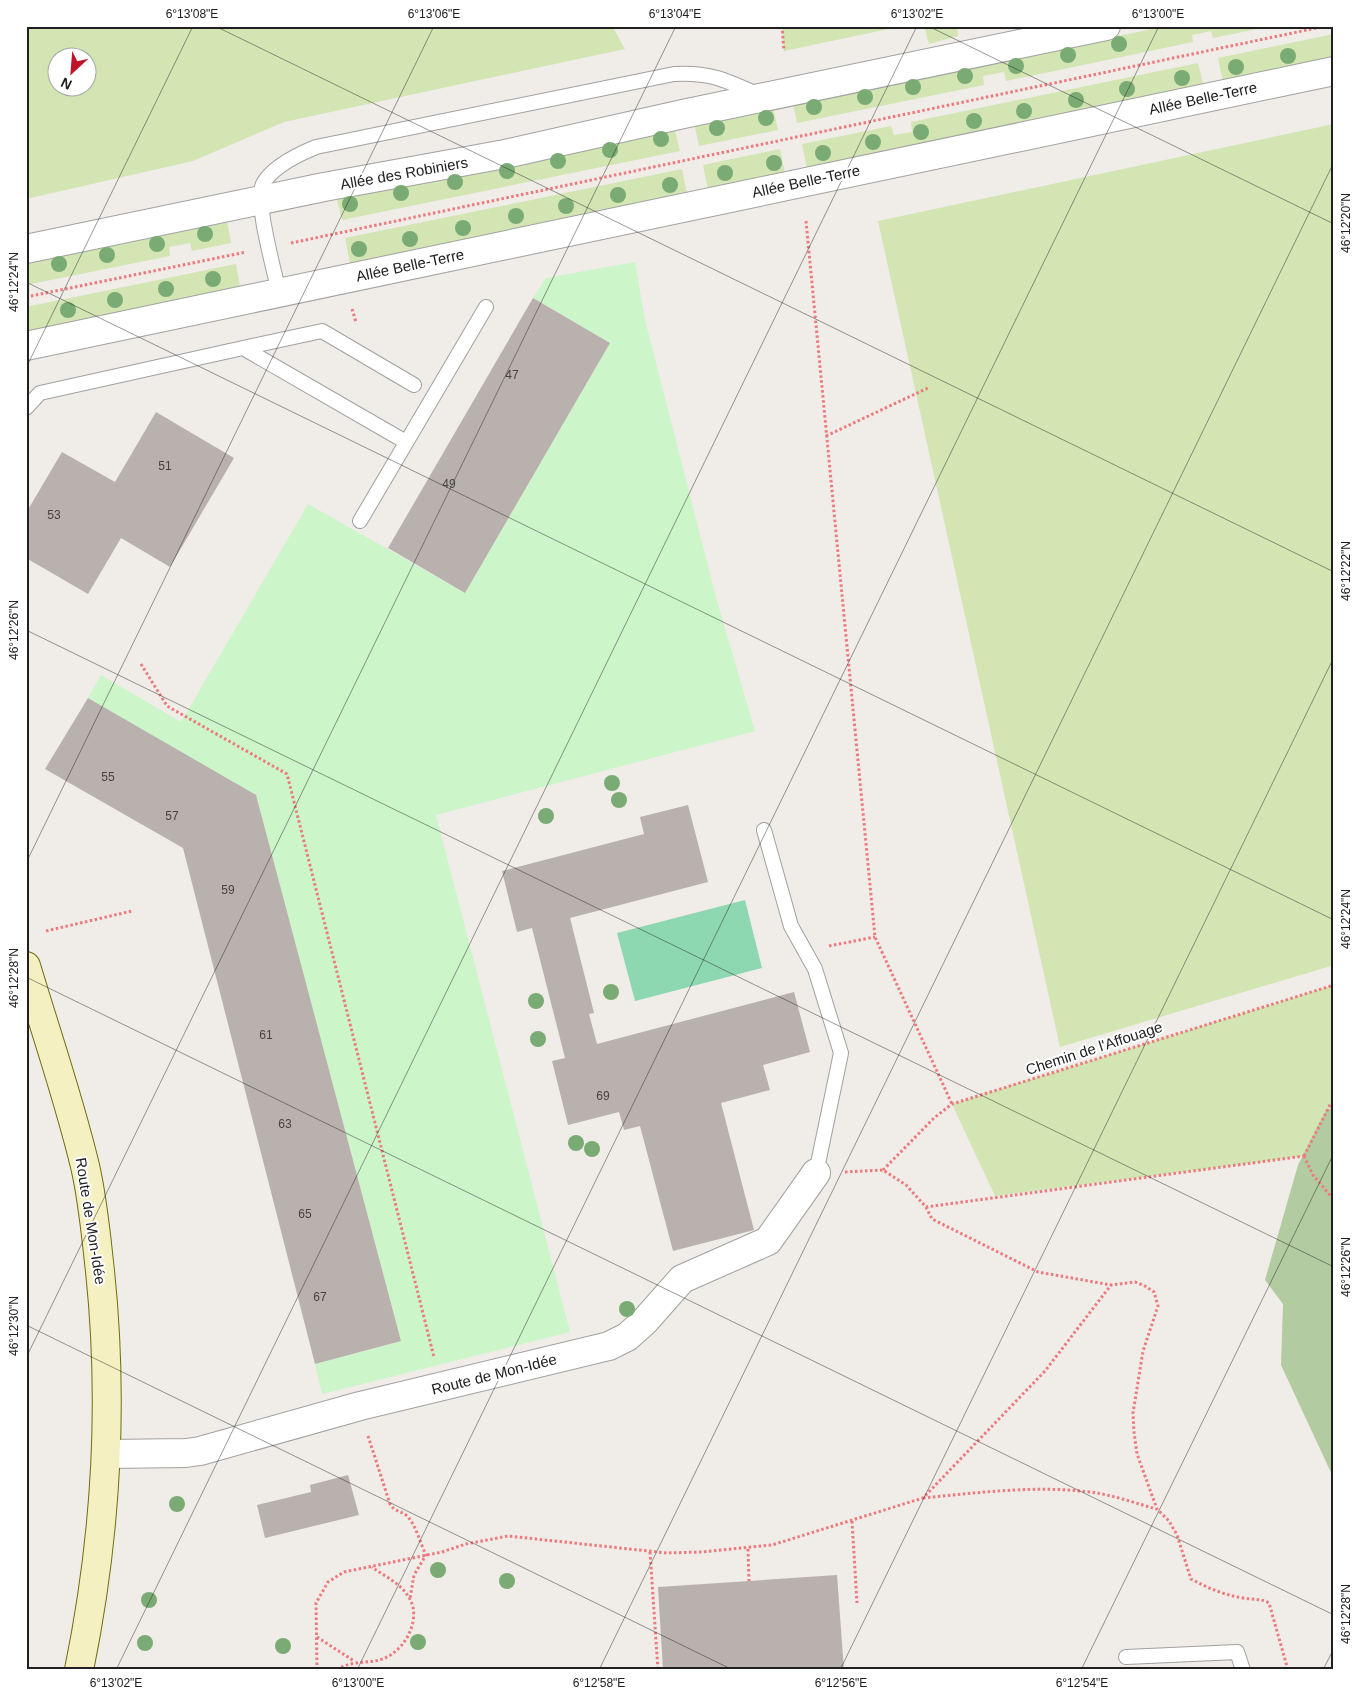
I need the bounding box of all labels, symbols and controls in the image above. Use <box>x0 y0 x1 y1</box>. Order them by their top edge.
text: 6°13'08"E <box>166 7 218 21</box>
text: 6°13'06"E <box>408 7 460 21</box>
text: 6°13'04"E <box>649 7 701 21</box>
text: 6°13'02"E <box>891 7 943 21</box>
text: 6°13'00"E <box>1132 7 1184 21</box>
north arrow <box>48 48 98 98</box>
text: N <box>58 74 74 93</box>
street label: Allée Belle-Terre <box>1147 78 1259 118</box>
street label: Allée des Robiniers <box>339 153 469 193</box>
street label: Allée Belle-Terre <box>750 161 862 201</box>
text: 46°12'20"N <box>1339 193 1353 253</box>
street label: Allée Belle-Terre <box>354 245 466 285</box>
text: 46°12'24"N <box>7 252 21 312</box>
house number: 47 <box>505 368 519 382</box>
house number: 51 <box>158 459 172 473</box>
house number: 49 <box>442 477 456 491</box>
house number: 53 <box>47 508 61 522</box>
text: 46°12'22"N <box>1339 541 1353 601</box>
text: 46°12'26"N <box>7 600 21 660</box>
house number: 55 <box>101 770 115 784</box>
house number: 57 <box>165 809 179 823</box>
house number: 59 <box>221 883 235 897</box>
text: 46°12'24"N <box>1339 889 1353 949</box>
text: 46°12'28"N <box>7 948 21 1008</box>
street label: Chemin de l'Affouage <box>1024 1018 1164 1078</box>
house number: 61 <box>259 1028 273 1042</box>
house number: 69 <box>596 1089 610 1103</box>
house number: 63 <box>278 1117 292 1131</box>
street label: Route de Mon-Idée <box>73 1156 109 1286</box>
house number: 65 <box>298 1207 312 1221</box>
text: 46°12'26"N <box>1339 1237 1353 1297</box>
house number: 67 <box>313 1290 327 1304</box>
text: 46°12'30"N <box>7 1296 21 1356</box>
street label: Route de Mon-Idée <box>430 1350 558 1398</box>
text: 46°12'28"N <box>1339 1584 1353 1644</box>
text: 6°13'02"E <box>90 1676 142 1690</box>
text: 6°13'00"E <box>332 1676 384 1690</box>
text: 6°12'58"E <box>573 1676 625 1690</box>
text: 6°12'56"E <box>815 1676 867 1690</box>
text: 6°12'54"E <box>1056 1676 1108 1690</box>

